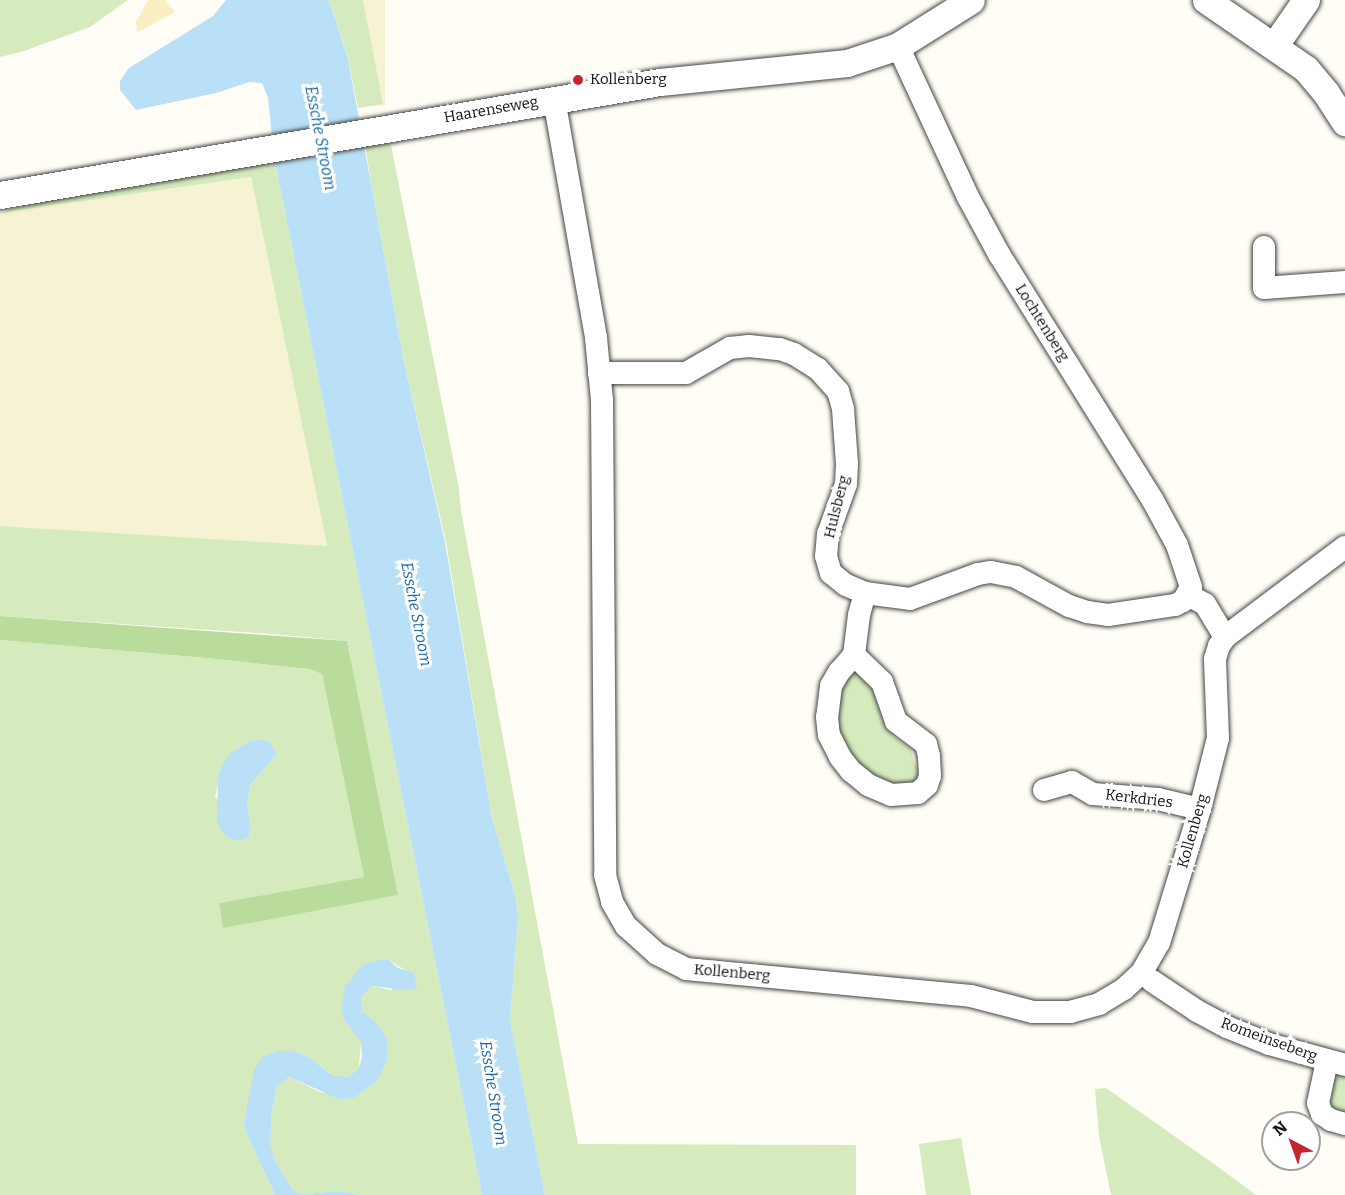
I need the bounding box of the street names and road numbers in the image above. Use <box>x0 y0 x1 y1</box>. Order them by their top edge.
street label: Haarenseweg <box>442 93 540 127</box>
street label: Lochtenberg <box>1011 281 1073 365</box>
street label: Hulsberg <box>820 474 854 540</box>
street label: Kerkdries <box>1104 786 1174 812</box>
street label: Kollenberg <box>1174 792 1212 870</box>
street label: Kollenberg <box>693 961 771 985</box>
street label: Romeinseberg <box>1218 1014 1320 1066</box>

